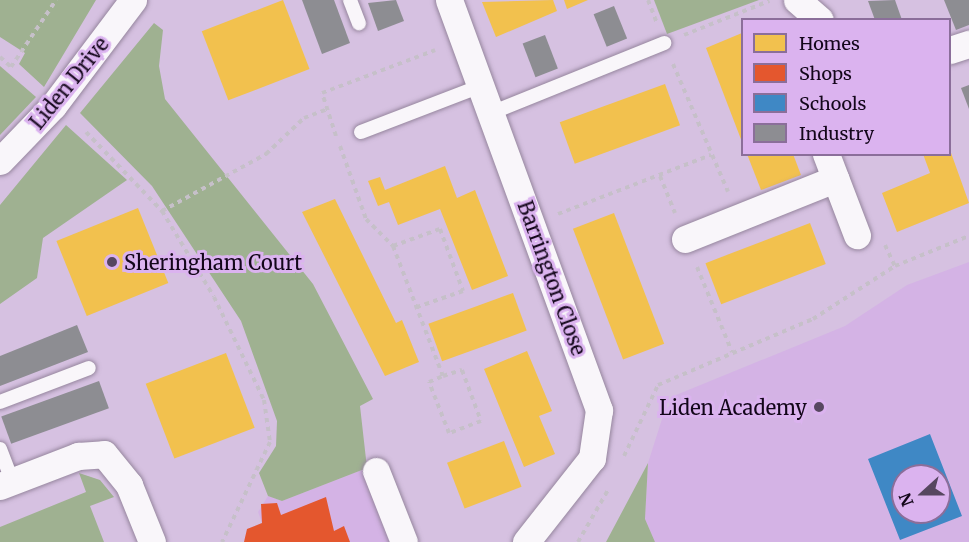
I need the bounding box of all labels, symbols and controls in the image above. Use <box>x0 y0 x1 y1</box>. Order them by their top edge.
legend <box>741 18 951 156</box>
street label: Liden Drive <box>25 32 113 134</box>
text: Homes <box>799 32 860 55</box>
text: Shops <box>799 62 852 85</box>
text: Schools <box>799 92 866 115</box>
text: Industry <box>799 122 874 145</box>
street label: Barrington Close <box>513 197 591 359</box>
place label: Sheringham Court <box>124 250 302 274</box>
marker: Sheringham Court <box>105 255 119 269</box>
place label: Liden Academy <box>659 395 807 419</box>
marker: Liden Academy <box>812 400 826 414</box>
north arrow <box>891 464 951 524</box>
text: N <box>894 490 918 509</box>

